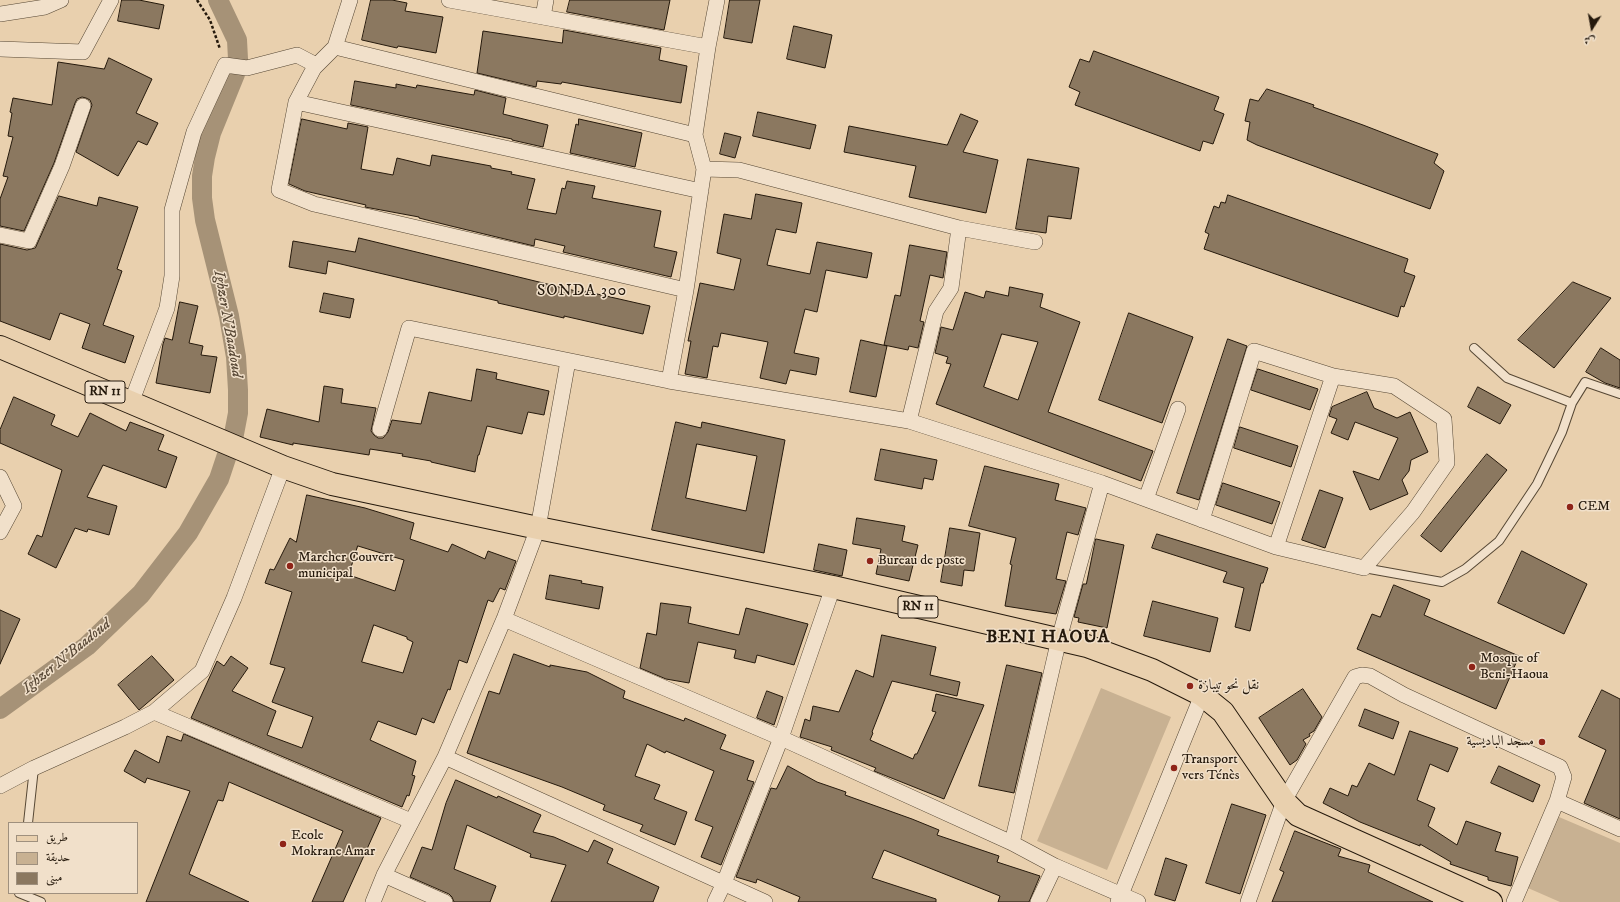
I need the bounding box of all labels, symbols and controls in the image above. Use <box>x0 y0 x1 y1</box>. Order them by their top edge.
north arrow <box>1572 8 1612 48</box>
text: ش <box>1583 32 1596 48</box>
water label: Ighzer N'Baadoud <box>209 269 245 379</box>
district label: SONDA 300 <box>537 282 627 302</box>
road number: RN 11 <box>85 381 125 403</box>
place label: CEM <box>1578 499 1610 515</box>
marker: CEM <box>1565 502 1575 512</box>
place label: Marcher Couvert municipal <box>298 550 394 582</box>
place label: Bureau de poste <box>878 553 965 569</box>
marker: Bureau de poste <box>865 556 875 566</box>
marker: Marcher Couvert municipal <box>285 561 295 571</box>
road number: RN 11 <box>898 596 938 618</box>
water label: Ighzer N'Baadoud <box>19 616 115 698</box>
district label: BENI HAOUA <box>986 627 1110 649</box>
place label: Mosque of Beni-Haoua <box>1480 651 1548 684</box>
marker: Mosque of Beni-Haoua <box>1467 662 1477 672</box>
place label: نقل نحو تيبازة <box>1198 678 1259 694</box>
marker: نقل نحو تيبازة <box>1185 681 1195 691</box>
place label: مسجد الباديسية <box>1466 734 1534 750</box>
marker: مسجد الباديسية <box>1537 737 1547 747</box>
place label: Transport vers Ténès <box>1182 752 1240 784</box>
marker: Transport vers Ténès <box>1169 763 1179 773</box>
legend <box>8 822 138 894</box>
place label: Ecole Mokrane Amar <box>291 828 375 860</box>
text: طريق <box>46 830 68 845</box>
marker: Ecole Mokrane Amar <box>278 839 288 849</box>
text: حديقة <box>46 850 70 865</box>
text: مبنى <box>46 870 62 885</box>

